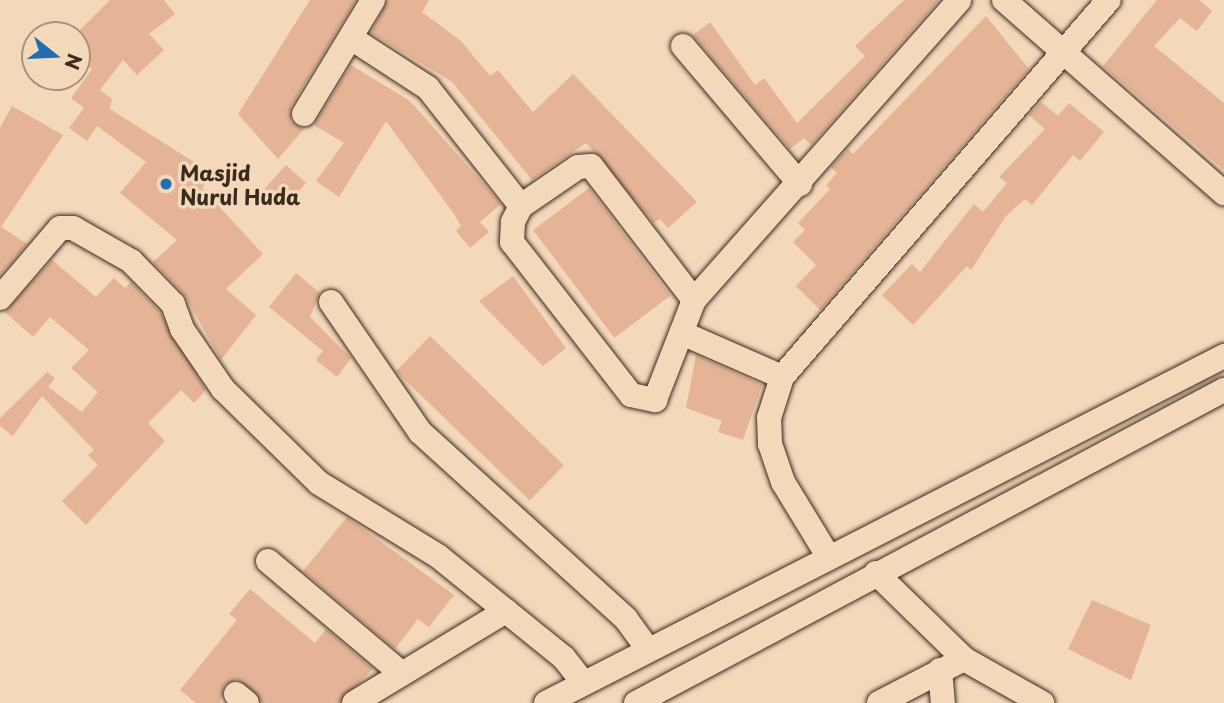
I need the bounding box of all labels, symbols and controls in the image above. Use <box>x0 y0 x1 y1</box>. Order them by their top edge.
north arrow <box>21 21 91 91</box>
text: N <box>58 50 90 73</box>
place label: Masjid Nurul Huda <box>180 159 301 209</box>
marker: Masjid Nurul Huda <box>158 176 174 192</box>

